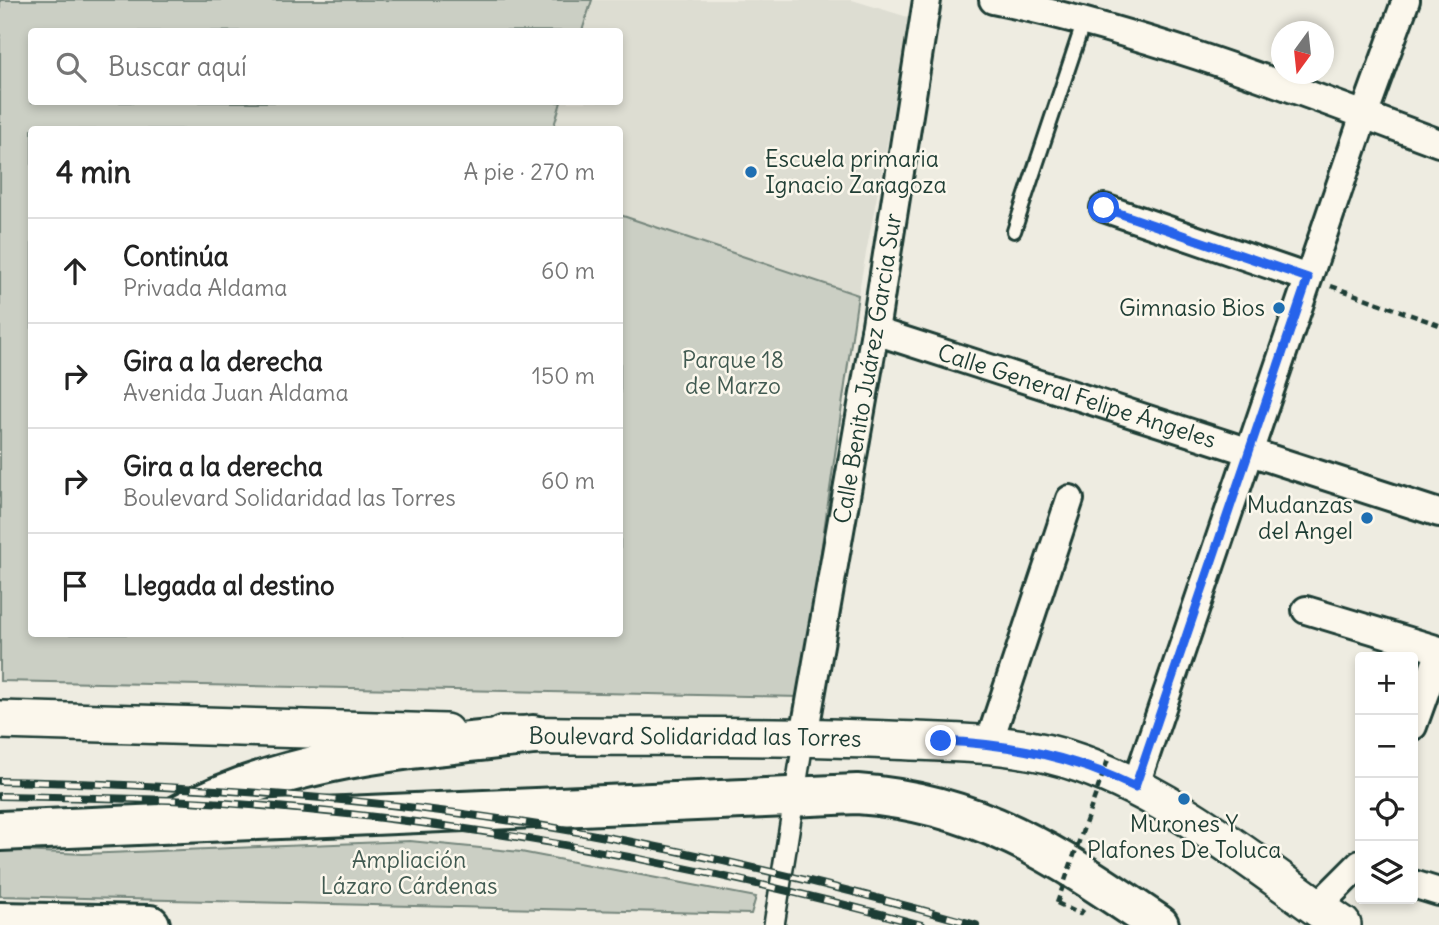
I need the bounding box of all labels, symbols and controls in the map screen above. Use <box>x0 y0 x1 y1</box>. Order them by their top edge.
north arrow <box>1271 21 1334 84</box>
search box <box>28 28 623 105</box>
icon: search <box>52 48 90 86</box>
text: Buscar aquí <box>108 50 247 83</box>
place label: Escuela primaria Ignacio Zaragoza <box>765 144 947 199</box>
text: 4 min <box>56 153 131 191</box>
text: A pie · 270 m <box>463 157 595 186</box>
marker: Escuela primaria Ignacio Zaragoza <box>743 164 759 180</box>
route start <box>1088 192 1119 223</box>
street label: Calle Benito Juárez Garcia Sur <box>827 211 907 526</box>
text: Continúa <box>123 240 229 273</box>
icon: ahead <box>56 252 94 290</box>
text: 60 m <box>541 256 595 285</box>
text: Privada Aldama <box>123 273 287 302</box>
place label: Gimnasio Bios <box>1119 293 1265 322</box>
marker: Gimnasio Bios <box>1271 300 1287 316</box>
street label: Calle General Felipe Ángeles <box>934 337 1220 454</box>
text: Gira a la derecha <box>123 345 323 378</box>
park label: Parque 18 de Marzo <box>682 345 784 400</box>
icon: right <box>56 357 94 395</box>
text: 150 m <box>532 361 595 390</box>
text: Avenida Juan Aldama <box>123 378 349 407</box>
text: Gira a la derecha <box>123 450 323 483</box>
icon: right <box>56 462 94 500</box>
text: 60 m <box>541 466 595 495</box>
text: Boulevard Solidaridad las Torres <box>123 483 456 512</box>
place label: Mudanzas del Angel <box>1247 490 1353 545</box>
marker: Mudanzas del Angel <box>1359 510 1375 526</box>
icon: arrive <box>56 567 94 605</box>
text: Llegada al destino <box>123 569 335 602</box>
map controls <box>1355 652 1418 904</box>
button: + <box>1355 652 1418 715</box>
button: − <box>1355 715 1418 778</box>
street label: Boulevard Solidaridad las Torres <box>528 721 862 753</box>
route end <box>925 725 956 756</box>
button: locate <box>1355 778 1418 841</box>
marker: Murones Y Plafones De Toluca <box>1176 791 1192 807</box>
place label: Murones Y Plafones De Toluca <box>1087 809 1281 864</box>
button: layers <box>1355 841 1418 904</box>
park label: Ampliación Lázaro Cárdenas <box>321 845 497 900</box>

